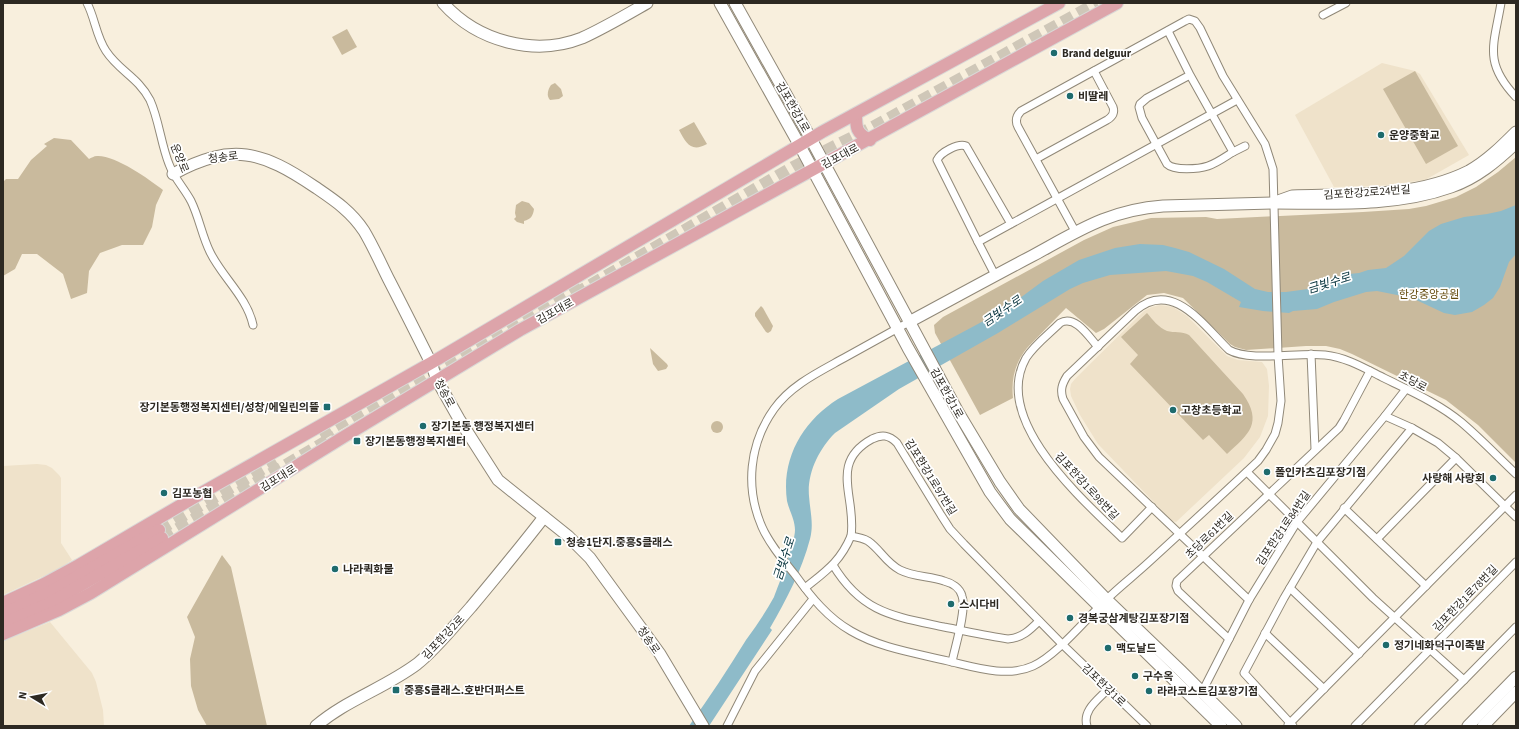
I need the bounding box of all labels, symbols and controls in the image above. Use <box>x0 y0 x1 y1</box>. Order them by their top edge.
place label: Brand delguur <box>1062 46 1132 61</box>
marker: Brand delguur <box>1049 48 1059 58</box>
street label: 김포한강1로 <box>772 79 813 135</box>
place label: 비딸레 <box>1078 89 1108 104</box>
marker: 비딸레 <box>1065 91 1075 101</box>
place label: 운양중학교 <box>1389 128 1440 143</box>
marker: 운양중학교 <box>1376 130 1386 140</box>
street label: 김포대로 <box>819 140 862 173</box>
street label: 운양로 <box>167 141 192 175</box>
street label: 청송로 <box>207 148 239 167</box>
street label: 김포한강2로24번길 <box>1323 182 1411 203</box>
water label: 금빛수로 <box>1306 269 1354 298</box>
park label: 한강중앙공원 <box>1399 287 1459 302</box>
water label: 금빛수로 <box>979 291 1026 331</box>
street label: 김포대로 <box>534 295 577 328</box>
street label: 김포한강1로 <box>926 365 967 421</box>
street label: 초당로 <box>1396 368 1430 395</box>
street label: 청송로 <box>431 376 458 410</box>
place label: 장기본동행정복지센터/성창/에일린의뜰 <box>140 400 319 415</box>
marker: 장기본동행정복지센터/성창/에일린의뜰 <box>322 402 332 412</box>
place label: 고창초등학교 <box>1181 403 1242 418</box>
marker: 고창초등학교 <box>1168 405 1178 415</box>
place label: 장기본동 행정복지센터 <box>431 419 534 434</box>
marker: 장기본동 행정복지센터 <box>418 421 428 431</box>
place label: 장기본동행정복지센터 <box>365 434 466 449</box>
marker: 장기본동행정복지센터 <box>352 436 362 446</box>
street label: 김포한강1로97번길 <box>901 436 960 518</box>
street label: 김포한강1로98번길 <box>1051 449 1122 523</box>
street label: 김포대로 <box>257 461 299 496</box>
place label: 폴인카츠김포장기점 <box>1275 465 1366 480</box>
marker: 폴인카츠김포장기점 <box>1262 467 1272 477</box>
place label: 사랑해 사랑회 <box>1422 471 1485 486</box>
marker: 사랑해 사랑회 <box>1488 473 1498 483</box>
place label: 김포농협 <box>172 486 212 501</box>
marker: 김포농협 <box>159 488 169 498</box>
street label: 김포한강1로84번길 <box>1253 488 1314 569</box>
street label: 초당로61번길 <box>1182 509 1237 562</box>
place label: 청송1단지.중흥S클래스 <box>566 535 672 550</box>
water label: 금빛수로 <box>770 535 800 583</box>
marker: 청송1단지.중흥S클래스 <box>553 537 563 547</box>
place label: 나라퀵화물 <box>343 562 394 577</box>
street label: 김포한강1로78번길 <box>1430 562 1501 635</box>
marker: 나라퀵화물 <box>330 564 340 574</box>
place label: 스시다비 <box>959 597 999 612</box>
marker: 스시다비 <box>946 599 956 609</box>
place label: 경복궁삼계탕김포장기점 <box>1078 611 1189 626</box>
street label: 김포한강2로 <box>419 612 468 663</box>
marker: 경복궁삼계탕김포장기점 <box>1065 613 1075 623</box>
street label: 청송로 <box>634 624 663 657</box>
place label: 정기네화덕구이족발 <box>1394 638 1485 653</box>
marker: 정기네화덕구이족발 <box>1381 640 1391 650</box>
place label: 맥도날드 <box>1116 641 1156 656</box>
marker: 맥도날드 <box>1103 643 1113 653</box>
street label: 김포한강1로 <box>1078 660 1129 710</box>
place label: 구수옥 <box>1143 669 1173 684</box>
marker: 구수옥 <box>1130 671 1140 681</box>
north arrow <box>12 677 52 717</box>
place label: 중흥S클래스.호반더퍼스트 <box>404 683 525 698</box>
place label: 라라코스트김포장기점 <box>1157 684 1258 699</box>
marker: 중흥S클래스.호반더퍼스트 <box>391 685 401 695</box>
marker: 라라코스트김포장기점 <box>1144 686 1154 696</box>
text: N <box>15 690 31 700</box>

